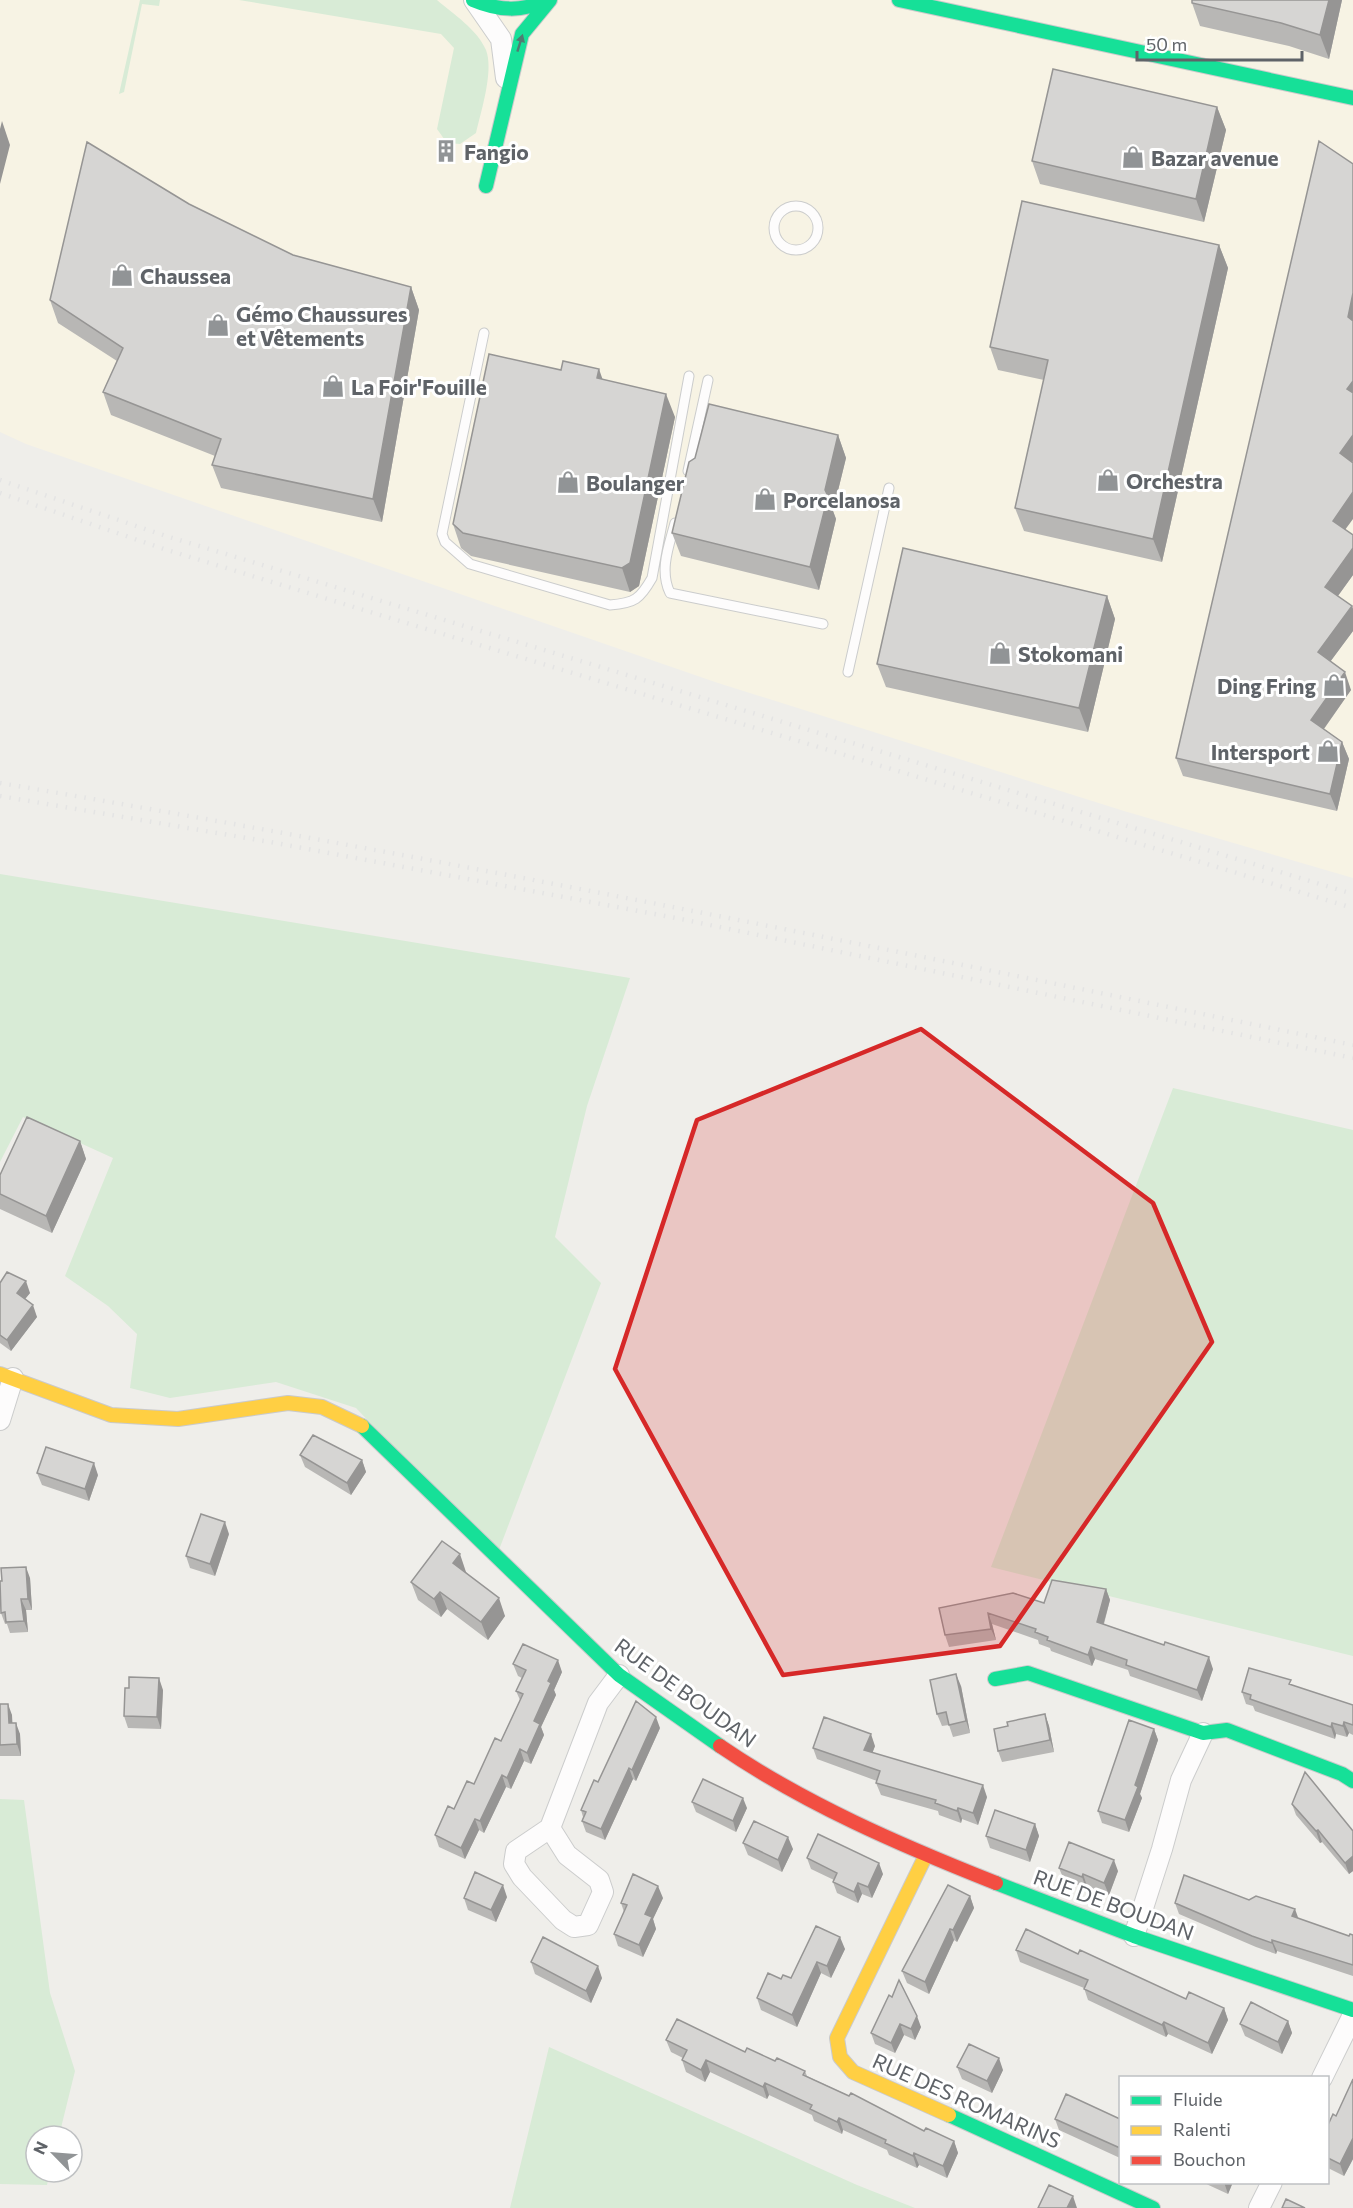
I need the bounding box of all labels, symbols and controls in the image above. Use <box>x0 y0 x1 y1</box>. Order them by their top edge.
scale bar <box>1137 24 1302 62</box>
text: 50 m <box>1146 33 1187 55</box>
one-way arrow <box>516 34 525 52</box>
building icon: Fangio <box>433 138 459 164</box>
place label: Fangio <box>464 139 529 164</box>
shop icon: Bazar avenue <box>1120 144 1146 170</box>
place label: Bazar avenue <box>1151 145 1279 170</box>
shop icon: Chaussea <box>109 262 135 288</box>
place label: Chaussea <box>140 263 231 288</box>
place label: Gémo Chaussures et Vêtements <box>236 301 408 350</box>
shop icon: Gémo Chaussures et Vêtements <box>205 312 231 338</box>
shop icon: La Foir'Fouille <box>320 373 346 399</box>
place label: La Foir'Fouille <box>351 374 487 399</box>
shop icon: Orchestra <box>1095 467 1121 493</box>
place label: Orchestra <box>1126 468 1223 493</box>
shop icon: Boulanger <box>555 469 581 495</box>
place label: Boulanger <box>586 470 685 495</box>
shop icon: Porcelanosa <box>752 486 778 512</box>
place label: Porcelanosa <box>783 487 901 512</box>
shop icon: Stokomani <box>987 640 1013 666</box>
place label: Stokomani <box>1018 641 1123 666</box>
shop icon: Ding Fring <box>1321 672 1347 698</box>
place label: Ding Fring <box>1217 673 1316 698</box>
shop icon: Intersport <box>1315 738 1341 764</box>
place label: Intersport <box>1211 739 1310 764</box>
street label: RUE DE BOUDAN <box>610 1632 762 1752</box>
street label: RUE DE BOUDAN <box>1030 1863 1198 1945</box>
street label: RUE DES ROMARINS <box>869 2047 1065 2153</box>
legend <box>1119 2076 1329 2184</box>
text: Fluide <box>1173 2088 1222 2110</box>
text: Ralenti <box>1173 2118 1231 2140</box>
north arrow <box>24 2124 84 2184</box>
text: N <box>29 2138 51 2157</box>
text: Bouchon <box>1173 2148 1246 2170</box>

